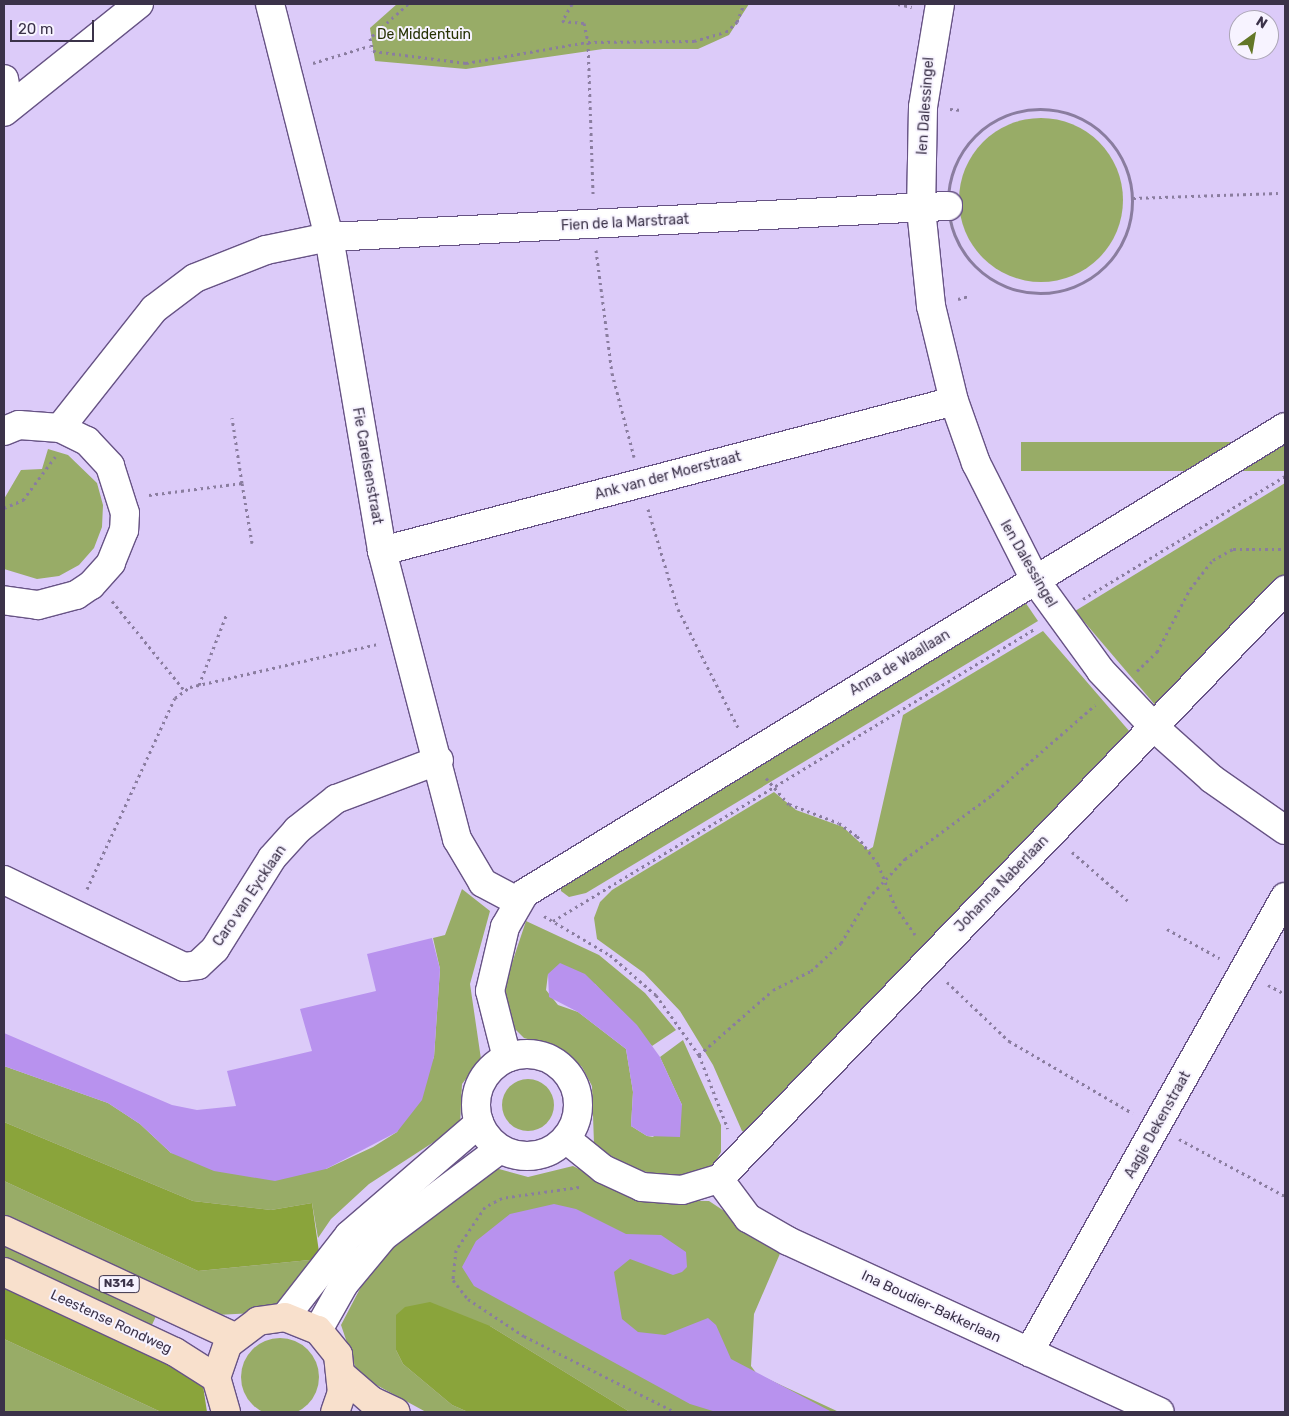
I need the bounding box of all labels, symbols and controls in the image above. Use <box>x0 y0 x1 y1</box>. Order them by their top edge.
scale bar <box>12 10 96 42</box>
north arrow <box>1229 10 1279 60</box>
text: N <box>1253 13 1270 33</box>
text: 20 m <box>18 20 53 38</box>
park label: De Middentuin <box>377 27 471 43</box>
street label: Ien Dalessingel <box>914 57 938 155</box>
street label: Fien de la Marstraat <box>560 211 690 235</box>
street label: Fie Carelsenstraat <box>348 406 386 526</box>
street label: Ank van der Moerstraat <box>593 448 743 504</box>
street label: Ien Dalessingel <box>996 517 1060 611</box>
street label: Anna de Waallaan <box>847 626 953 700</box>
street label: Johanna Naberlaan <box>952 832 1052 936</box>
street label: Caro van Eycklaan <box>210 842 290 950</box>
street label: Aagje Dekenstraat <box>1122 1069 1194 1181</box>
street label: Ina Boudier-Bakkerlaan <box>859 1267 1003 1347</box>
road number: N314 <box>98 1274 140 1294</box>
street label: Leestense Rondweg <box>48 1287 174 1357</box>

